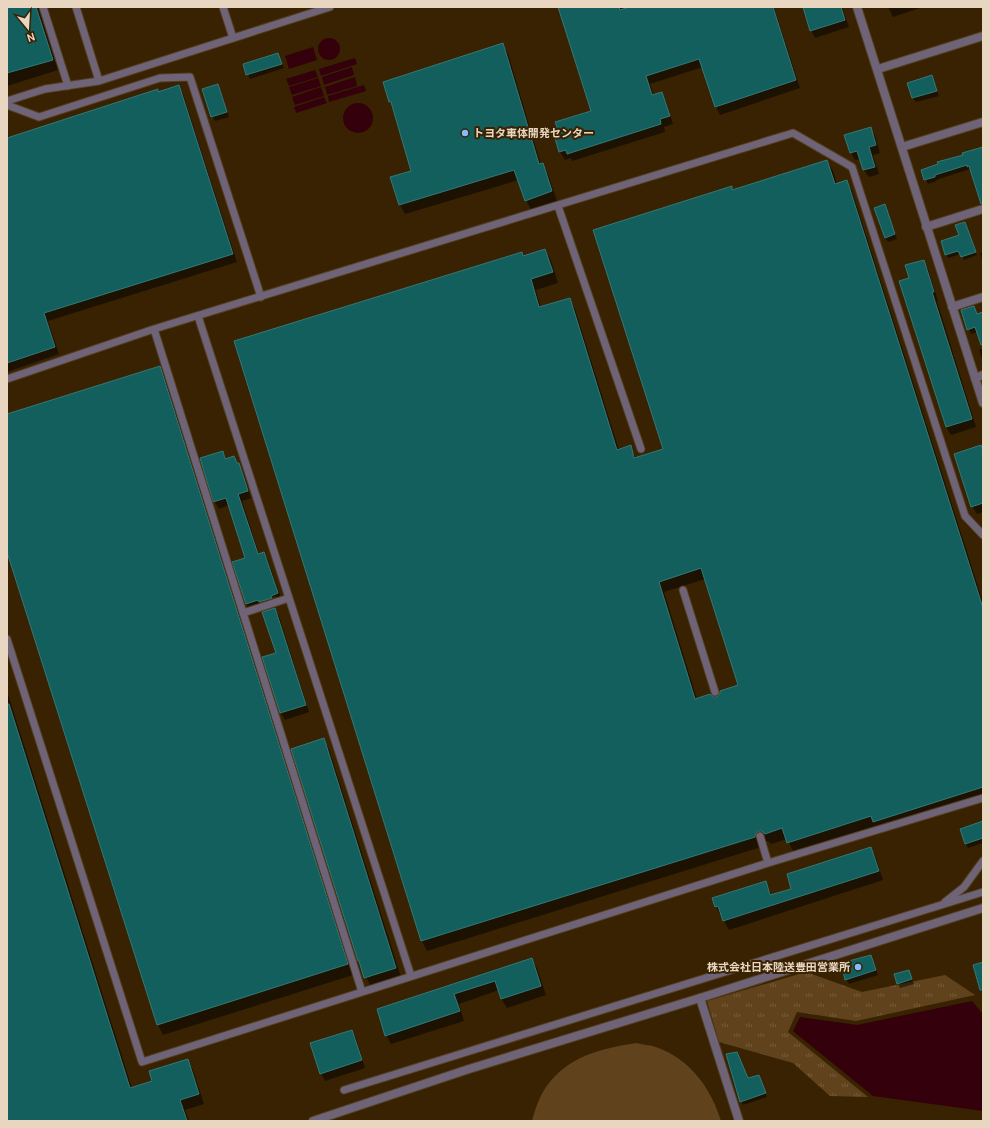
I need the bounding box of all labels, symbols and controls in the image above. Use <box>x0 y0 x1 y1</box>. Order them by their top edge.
north arrow <box>8 8 48 48</box>
text: N <box>25 30 37 45</box>
place label: トヨタ車体開発センター <box>473 126 594 140</box>
marker: トヨタ車体開発センター <box>460 128 470 138</box>
place label: 株式会社日本陸送豊田営業所 <box>707 960 850 974</box>
marker: 株式会社日本陸送豊田営業所 <box>853 962 863 972</box>

